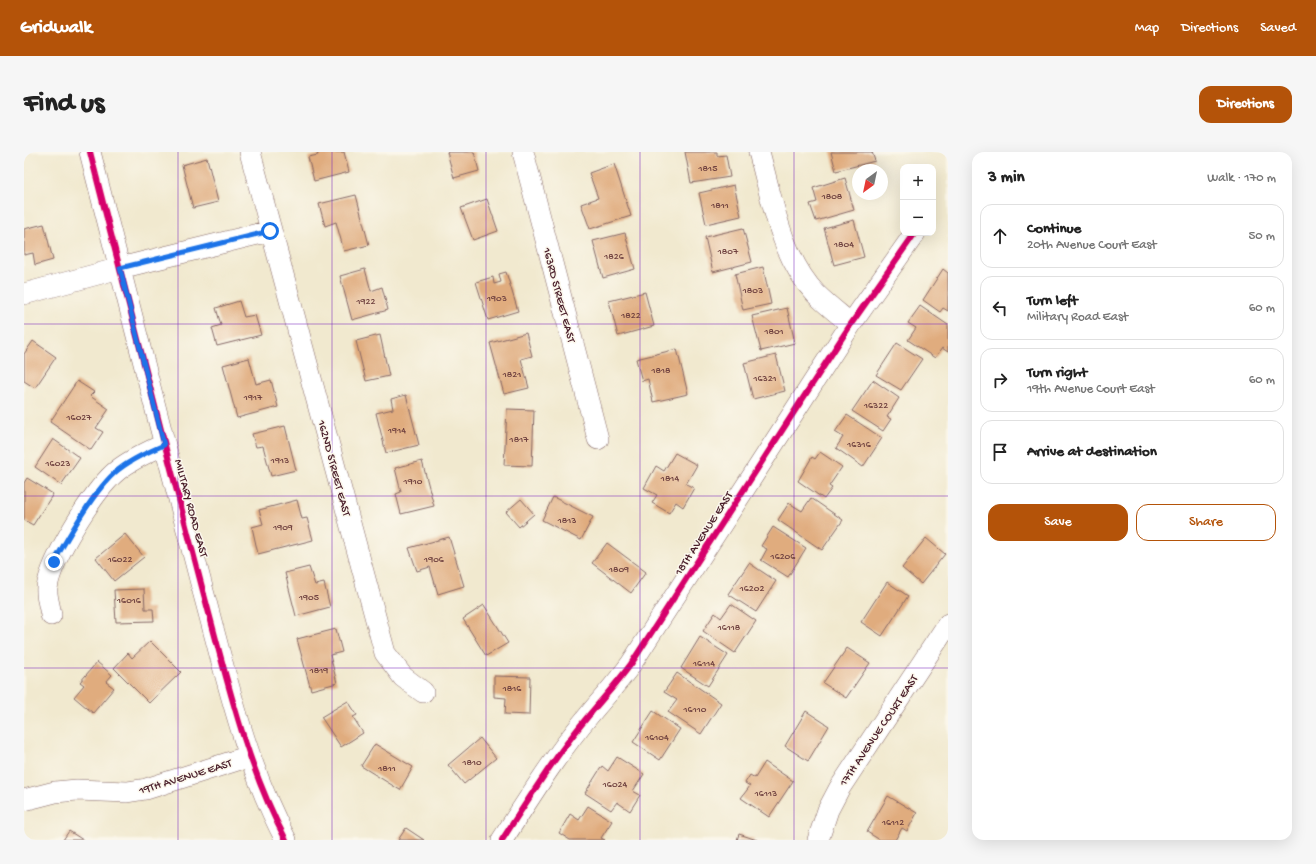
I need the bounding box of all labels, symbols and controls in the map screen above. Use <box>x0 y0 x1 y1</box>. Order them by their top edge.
text: Gridwalk <box>20 17 92 40</box>
text: Map <box>1135 20 1159 37</box>
text: Directions <box>1181 20 1238 37</box>
text: Saved <box>1260 20 1296 37</box>
button: Directions <box>1199 86 1292 123</box>
text: Find us <box>24 88 104 121</box>
house number: 1815 <box>698 163 717 175</box>
north arrow <box>852 164 888 200</box>
map controls <box>900 164 936 236</box>
button: + <box>900 164 936 200</box>
text: 3 min <box>988 168 1025 188</box>
text: Walk · 170 m <box>1207 171 1276 186</box>
house number: 1808 <box>821 191 843 203</box>
house number: 1811 <box>710 200 729 212</box>
button: − <box>900 200 936 236</box>
text: Continue <box>1027 220 1081 238</box>
route start <box>261 222 279 240</box>
icon: ahead <box>989 225 1011 247</box>
text: 50 m <box>1248 229 1275 244</box>
text: 20th Avenue Court East <box>1027 238 1157 253</box>
house number: 1804 <box>833 239 854 251</box>
street label: 163RD STREET EAST <box>538 246 578 346</box>
house number: 1807 <box>717 246 739 258</box>
house number: 1826 <box>603 251 625 263</box>
house number: 1803 <box>742 285 763 297</box>
text: Turn left <box>1027 292 1078 310</box>
house number: 1903 <box>486 293 507 305</box>
house number: 1922 <box>356 296 376 308</box>
icon: left <box>989 297 1011 319</box>
text: 60 m <box>1249 301 1275 316</box>
house number: 1822 <box>620 310 641 322</box>
text: Military Road East <box>1027 310 1128 325</box>
house number: 1801 <box>763 326 784 338</box>
text: Turn right <box>1027 364 1087 382</box>
house number: 1818 <box>650 365 671 377</box>
house number: 1821 <box>502 369 521 381</box>
icon: right <box>989 369 1011 391</box>
house number: 16321 <box>752 373 777 385</box>
text: 60 m <box>1249 373 1275 388</box>
text: 19th Avenue Court East <box>1027 382 1155 397</box>
house number: 1917 <box>243 392 263 404</box>
house number: 16322 <box>863 400 888 412</box>
house number: 16027 <box>66 412 92 424</box>
street label: 162ND STREET EAST <box>313 418 353 519</box>
house number: 1914 <box>387 425 406 437</box>
house number: 1817 <box>509 434 529 446</box>
house number: 16316 <box>846 439 872 451</box>
icon: arrive <box>989 441 1011 463</box>
text: Arrive at destination <box>1027 443 1157 461</box>
house number: 1913 <box>270 455 289 467</box>
house number: 16023 <box>45 458 70 470</box>
street label: MILITARY ROAD EAST <box>170 458 210 560</box>
house number: 1814 <box>660 473 679 485</box>
house number: 1910 <box>403 476 423 488</box>
street label: 18TH AVENUE EAST <box>672 489 738 579</box>
button: Save <box>988 504 1128 541</box>
button: Share <box>1136 504 1276 541</box>
house number: 1813 <box>557 515 576 527</box>
house number: 1909 <box>272 522 293 534</box>
house number: 16206 <box>770 551 796 563</box>
route end <box>45 553 63 571</box>
house number: 16022 <box>107 554 132 566</box>
house number: 1906 <box>423 554 445 566</box>
house number: 1809 <box>608 564 629 576</box>
house number: 16202 <box>739 583 764 595</box>
house number: 1905 <box>298 592 319 604</box>
house number: 16016 <box>116 595 142 607</box>
house number: 16118 <box>717 622 741 634</box>
house number: 16114 <box>692 658 715 670</box>
house number: 1819 <box>309 665 328 677</box>
street label: 17TH AVENUE COURT EAST <box>837 672 923 790</box>
house number: 1816 <box>502 683 522 695</box>
house number: 16110 <box>683 704 707 716</box>
house number: 16104 <box>644 732 669 744</box>
street label: 19TH AVENUE EAST <box>137 757 235 799</box>
house number: 1810 <box>461 757 482 769</box>
house number: 1811 <box>377 763 396 775</box>
house number: 16024 <box>602 779 627 791</box>
house number: 16113 <box>754 788 777 800</box>
house number: 16112 <box>881 817 904 829</box>

